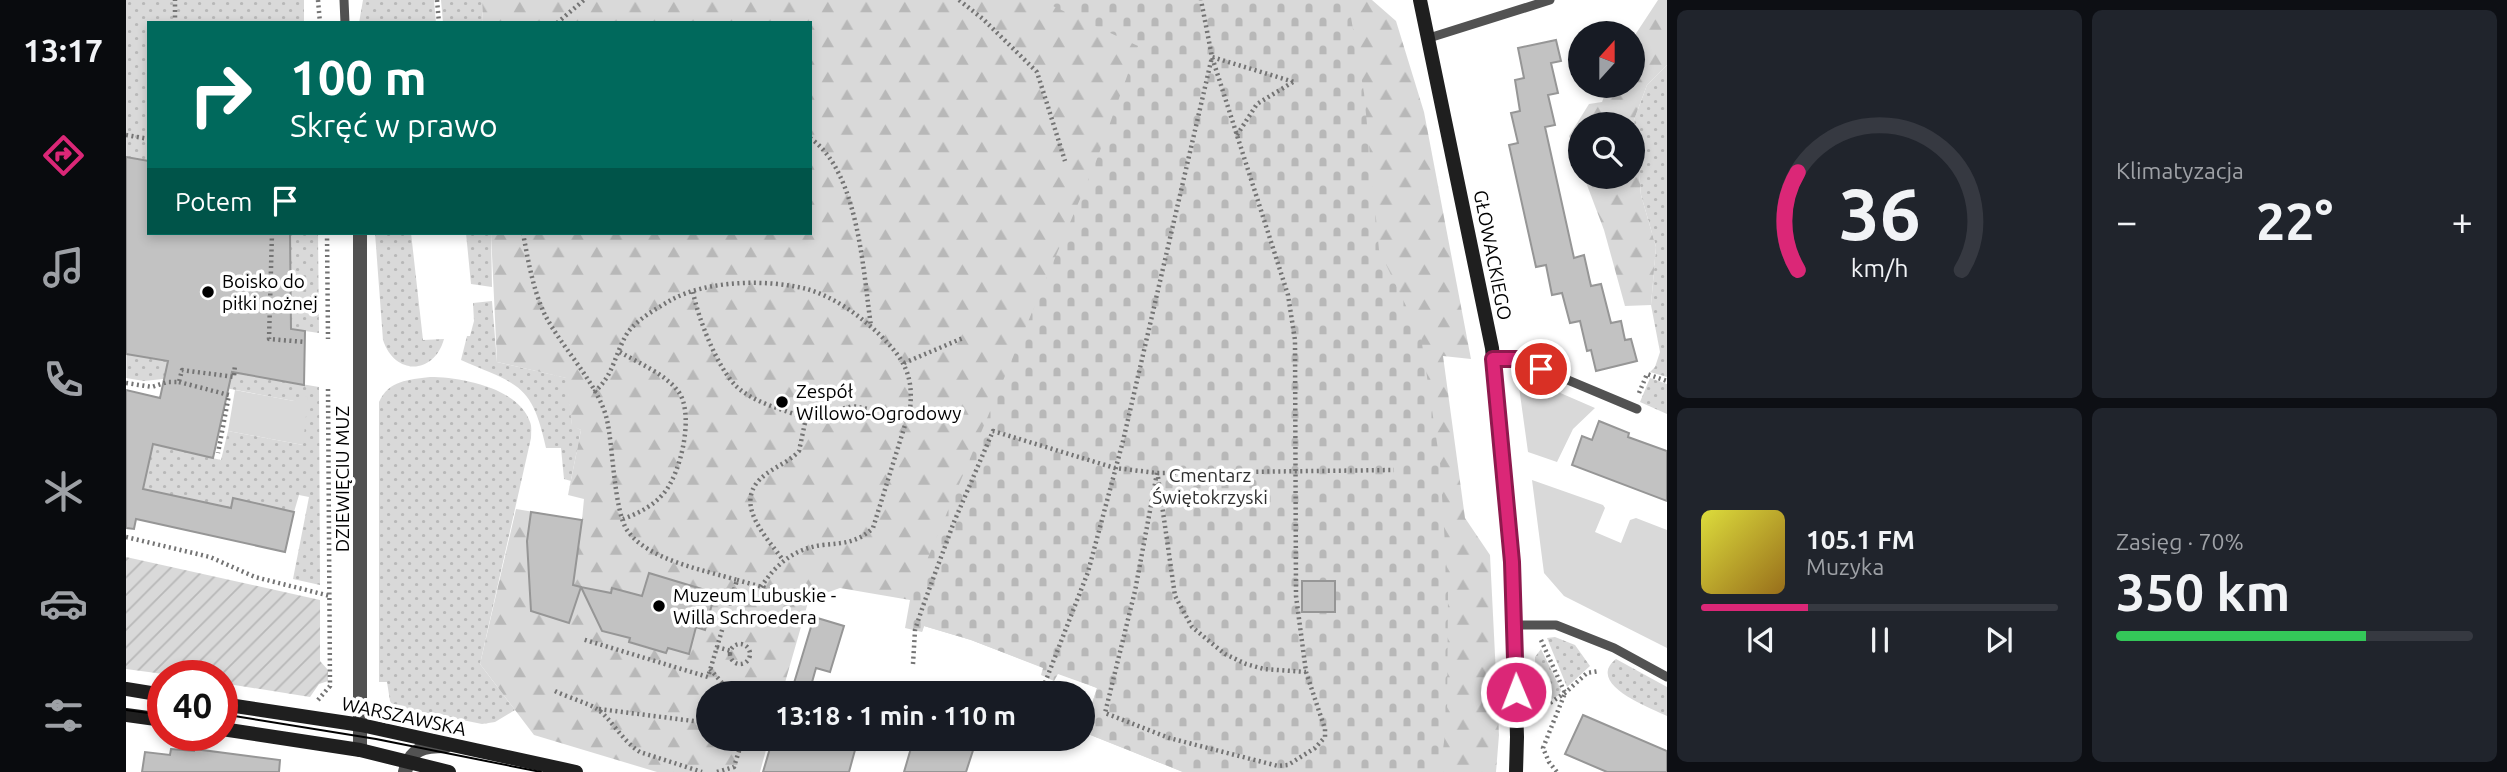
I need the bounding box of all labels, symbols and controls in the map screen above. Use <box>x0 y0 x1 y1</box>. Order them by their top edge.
north arrow <box>1568 21 1645 98</box>
map controls <box>1568 21 1645 189</box>
text: 13:17 <box>23 32 103 68</box>
icon: right <box>175 49 266 140</box>
text: 100 m <box>290 49 427 104</box>
text: Skręć w prawo <box>290 107 498 143</box>
button: search <box>1568 112 1645 189</box>
icon: directions <box>39 131 88 180</box>
text: Klimatyzacja <box>2116 158 2244 183</box>
text: 36 <box>1838 172 1921 254</box>
icon: arrive <box>266 182 304 220</box>
text: Potem <box>175 187 252 216</box>
street label: GŁOWACKIEGO <box>1470 188 1516 322</box>
text: 22° <box>2256 192 2333 250</box>
text: − <box>2116 200 2137 242</box>
text: + <box>2452 200 2473 242</box>
icon: music <box>39 243 88 292</box>
text: km/h <box>1851 254 1908 282</box>
place label: Boisko do piłki nożnej <box>222 270 318 314</box>
marker: Boisko do piłki nożnej <box>200 284 216 300</box>
pin <box>1511 339 1571 399</box>
icon: arrive <box>1522 350 1560 388</box>
icon: phone <box>39 355 88 404</box>
place label: Zespół Willowo-Ogrodowy <box>796 380 961 424</box>
marker: Zespół Willowo-Ogrodowy <box>774 394 790 410</box>
street label: DZIEWIĘCIU MUZ <box>331 405 353 552</box>
park label: Cmentarz Świętokrzyski <box>1152 464 1268 508</box>
icon: climate <box>39 467 88 516</box>
text: 105.1 FM <box>1806 525 1915 554</box>
text: Zasięg · 70% <box>2116 529 2244 554</box>
text: Muzyka <box>1806 554 1884 579</box>
text: 350 km <box>2116 563 2290 621</box>
icon: car <box>39 579 88 628</box>
place label: Muzeum Lubuskie - Willa Schroedera <box>673 584 836 628</box>
marker: Muzeum Lubuskie - Willa Schroedera <box>651 598 667 614</box>
icon: previous <box>1742 621 1780 659</box>
icon: pause <box>1861 621 1899 659</box>
icon: next <box>1980 621 2018 659</box>
position arrow <box>1479 655 1553 729</box>
speed limit sign: 40 <box>147 660 238 751</box>
icon: filters <box>39 691 88 740</box>
street label: WARSZAWSKA <box>340 692 469 740</box>
text: 13:18 · 1 min · 110 m <box>775 701 1016 730</box>

